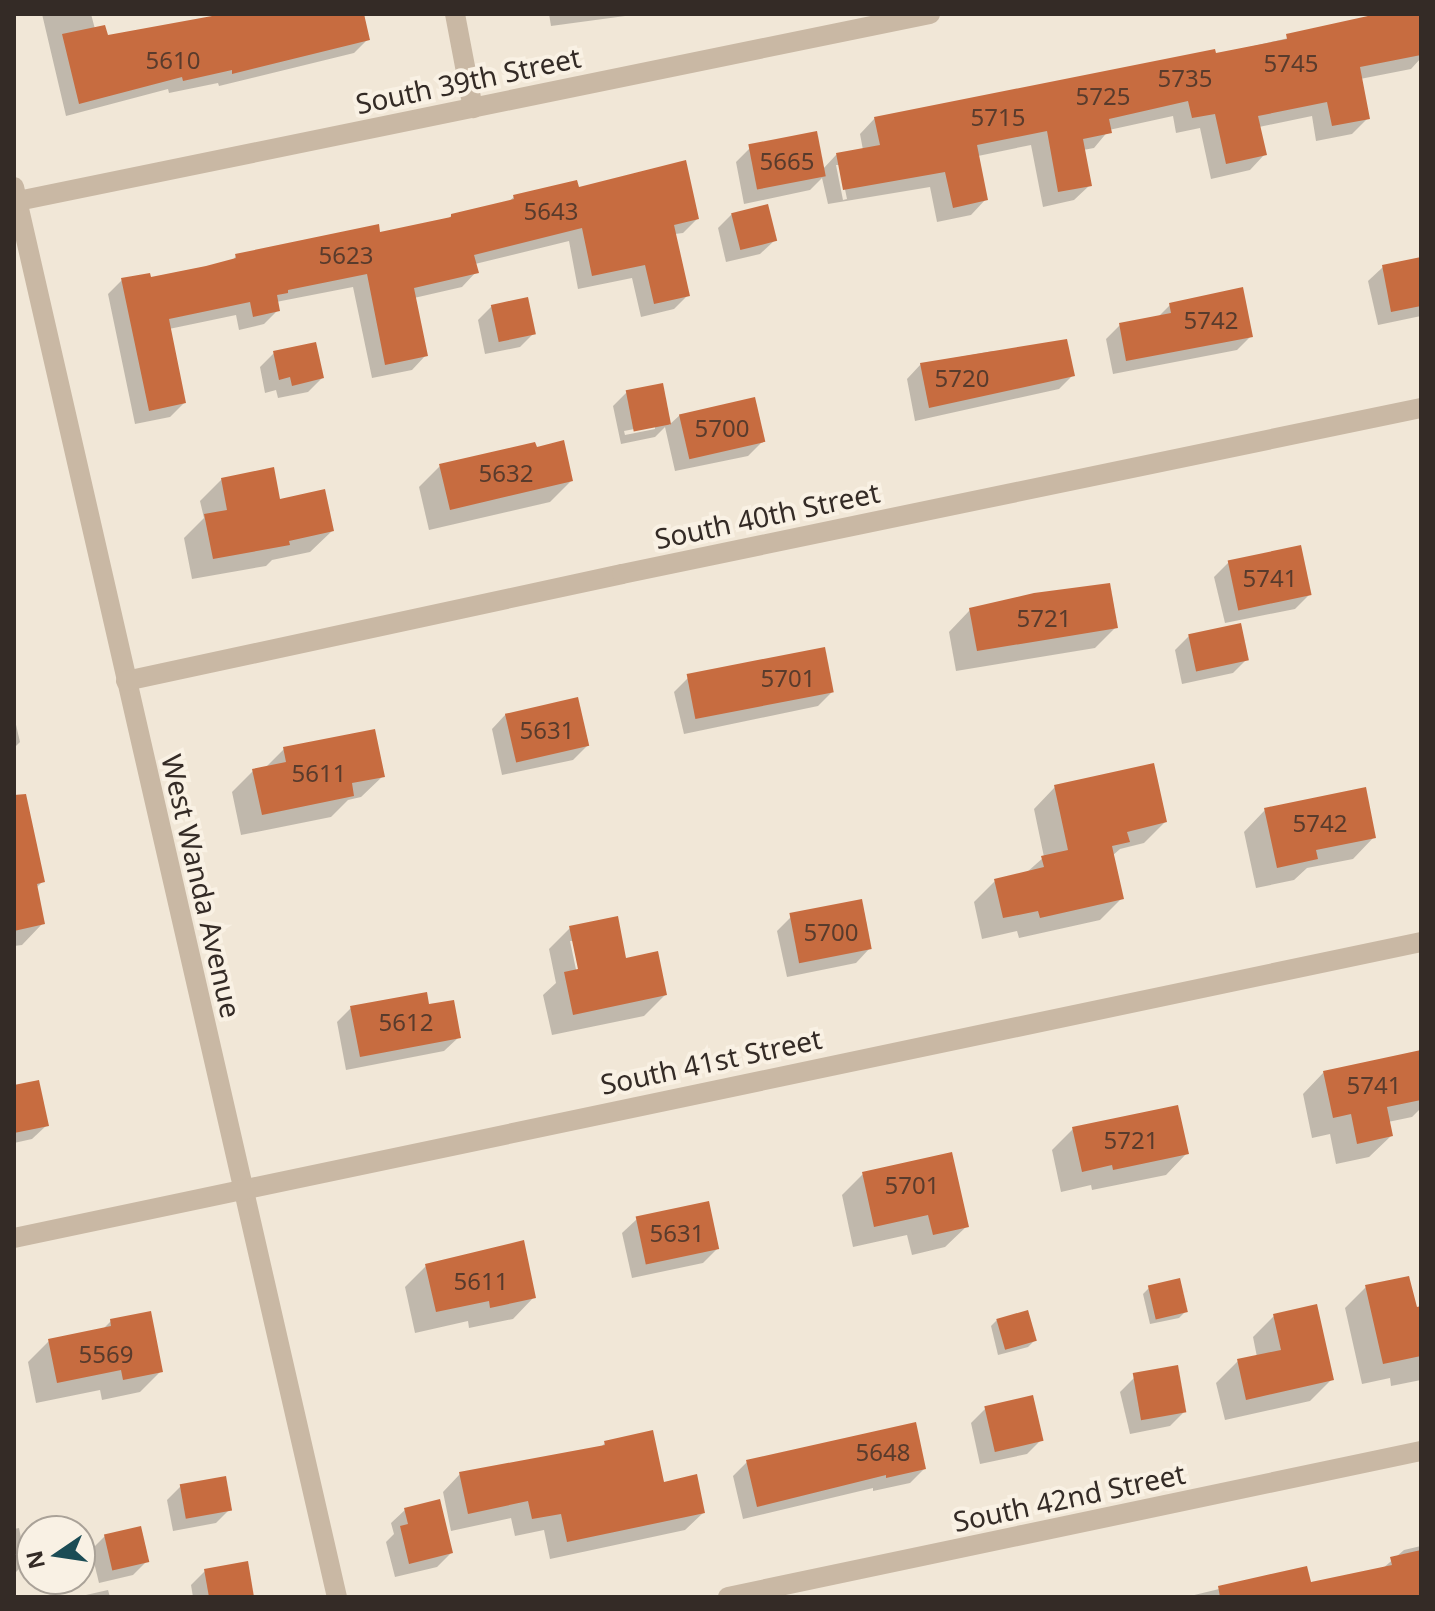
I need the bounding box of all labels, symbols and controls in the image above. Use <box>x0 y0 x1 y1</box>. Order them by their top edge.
street label: South 39th Street <box>352 40 584 120</box>
house number: 5610 <box>146 46 200 74</box>
house number: 5745 <box>1264 49 1318 77</box>
house number: 5735 <box>1158 64 1212 92</box>
house number: 5725 <box>1076 82 1130 110</box>
house number: 5715 <box>971 103 1025 131</box>
house number: 5665 <box>760 147 814 175</box>
house number: 5643 <box>524 197 578 225</box>
house number: 5623 <box>319 241 373 269</box>
house number: 5742 <box>1184 306 1238 334</box>
house number: 5720 <box>935 364 989 392</box>
house number: 5700 <box>695 414 749 442</box>
house number: 5632 <box>479 459 533 487</box>
street label: South 40th Street <box>651 475 883 555</box>
house number: 5741 <box>1243 564 1297 592</box>
house number: 5721 <box>1017 604 1071 632</box>
house number: 5701 <box>761 664 815 692</box>
house number: 5631 <box>520 716 574 744</box>
street label: West Wanda Avenue <box>155 751 249 1021</box>
house number: 5611 <box>292 759 346 787</box>
house number: 5742 <box>1293 809 1347 837</box>
house number: 5700 <box>804 918 858 946</box>
house number: 5612 <box>379 1008 433 1036</box>
street label: South 41st Street <box>597 1021 825 1101</box>
house number: 5741 <box>1347 1071 1401 1099</box>
house number: 5721 <box>1104 1126 1158 1154</box>
house number: 5701 <box>885 1171 939 1199</box>
house number: 5631 <box>650 1219 704 1247</box>
house number: 5611 <box>454 1267 508 1295</box>
house number: 5569 <box>79 1340 133 1368</box>
house number: 5648 <box>856 1438 910 1466</box>
street label: South 42nd Street <box>950 1456 1188 1538</box>
north arrow <box>16 1515 96 1595</box>
text: N <box>18 1548 51 1572</box>

